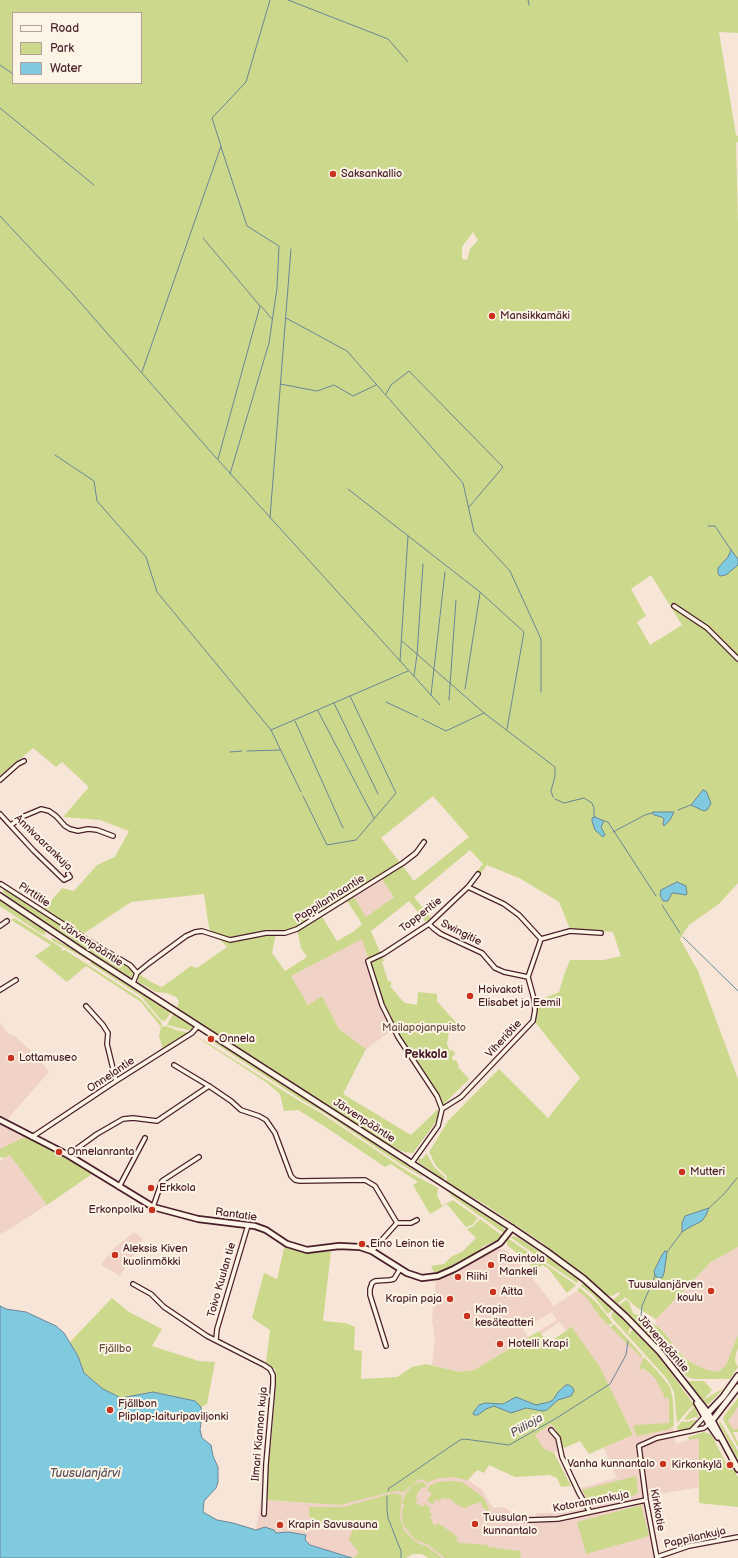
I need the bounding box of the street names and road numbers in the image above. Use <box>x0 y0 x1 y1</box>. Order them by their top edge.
street label: Annivaarankuja <box>11 812 75 874</box>
street label: Pappilanhaantie <box>293 872 367 926</box>
street label: Pirttitie <box>16 880 52 910</box>
street label: Topperitie <box>397 894 445 936</box>
street label: Swingitie <box>438 917 484 949</box>
street label: Järvenpääntie <box>59 920 125 970</box>
street label: Viheriötie <box>483 1017 525 1061</box>
street label: Onnelantie <box>85 1054 137 1096</box>
street label: Järvenpääntie <box>331 1096 397 1146</box>
street label: Rantatie <box>214 1206 258 1224</box>
street label: Toivo Kuulan tie <box>205 1241 239 1319</box>
street label: Järvenpääntie <box>635 1313 691 1375</box>
street label: Ilmari Kiannon kuja <box>249 1386 271 1482</box>
street label: Kotorannankuja <box>552 1488 630 1516</box>
street label: Kirkkotie <box>647 1488 667 1532</box>
street label: Pappilankuja <box>663 1524 727 1552</box>

